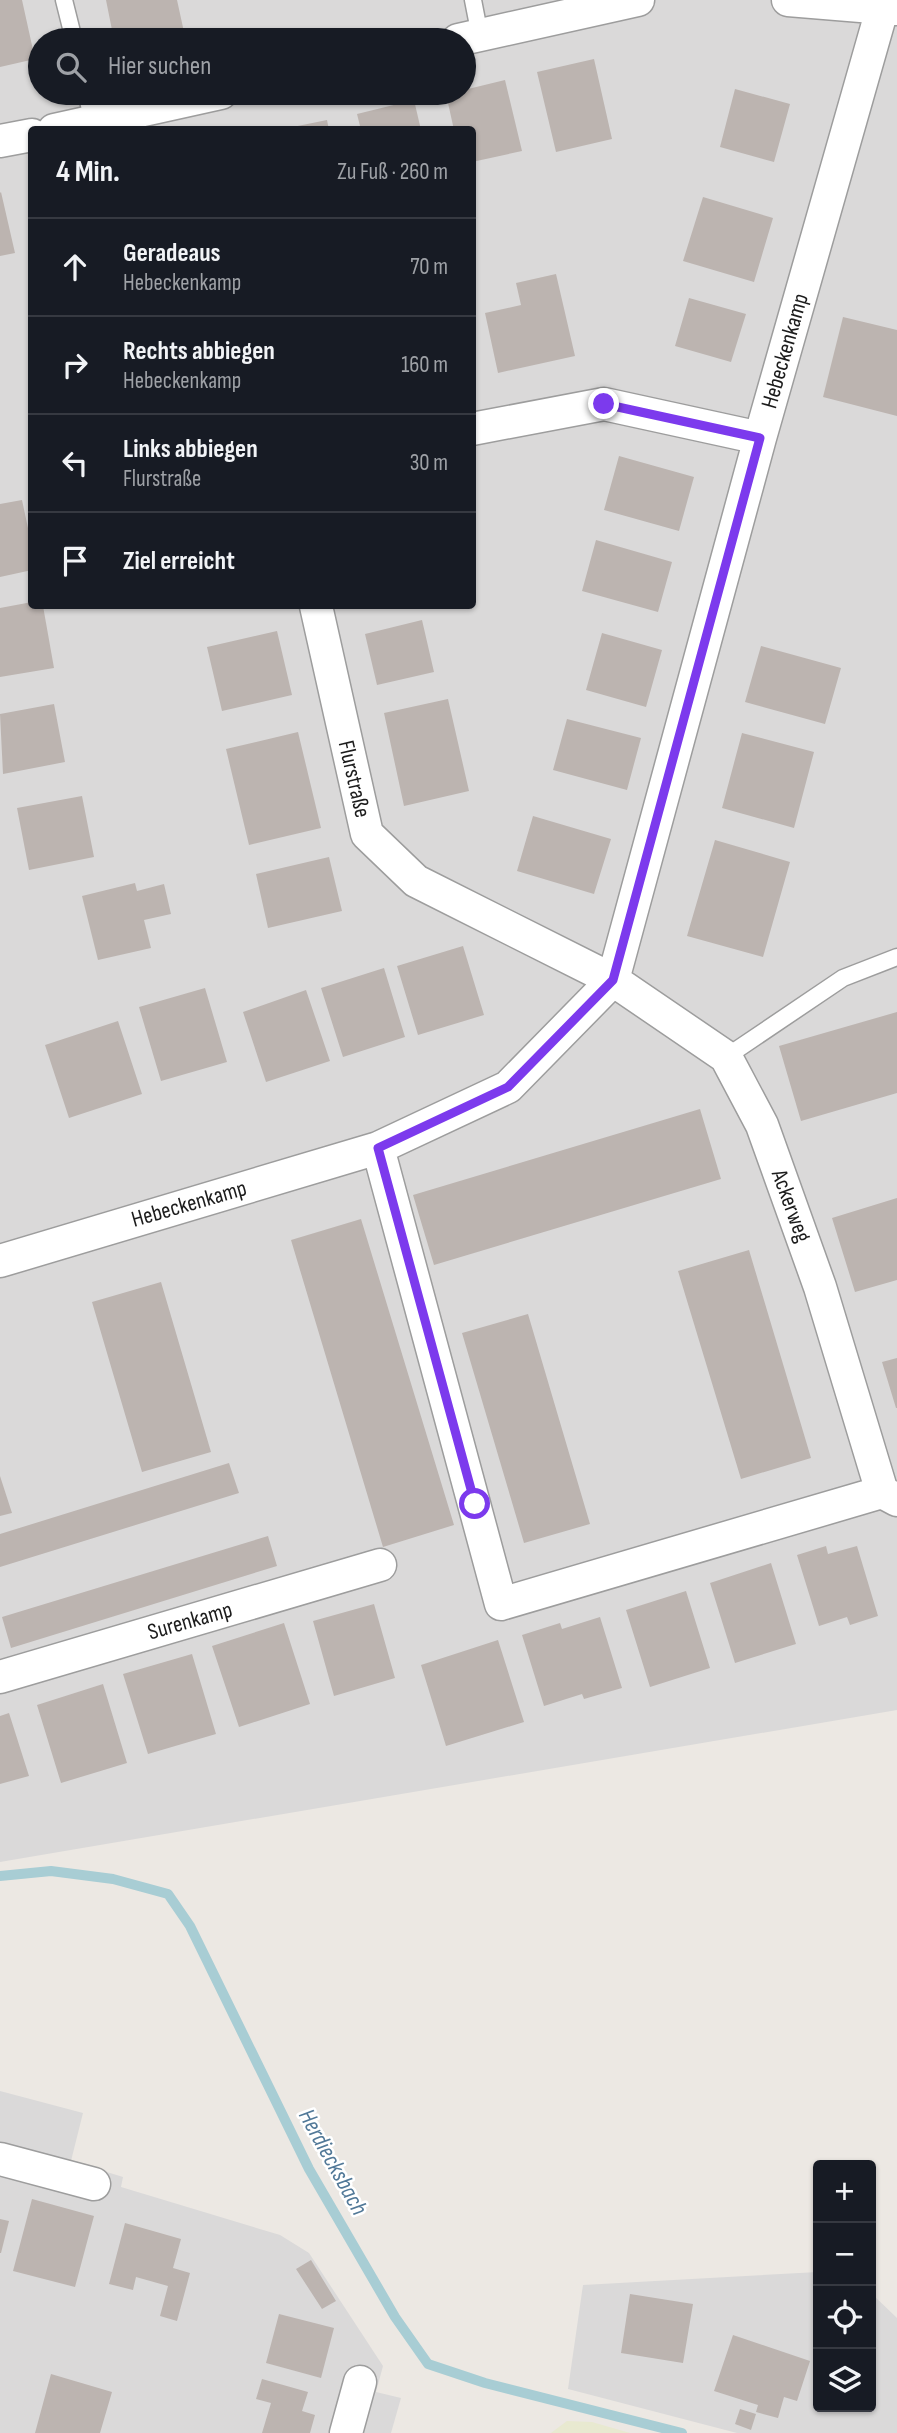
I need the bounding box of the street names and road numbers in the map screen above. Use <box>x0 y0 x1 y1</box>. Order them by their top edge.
street label: Hebeckenkamp <box>755 290 815 412</box>
street label: Flurstraße <box>332 738 376 820</box>
street label: Ackerweg <box>765 1165 817 1246</box>
street label: Hebeckenkamp <box>128 1174 250 1234</box>
street label: Surenkamp <box>144 1596 236 1646</box>

